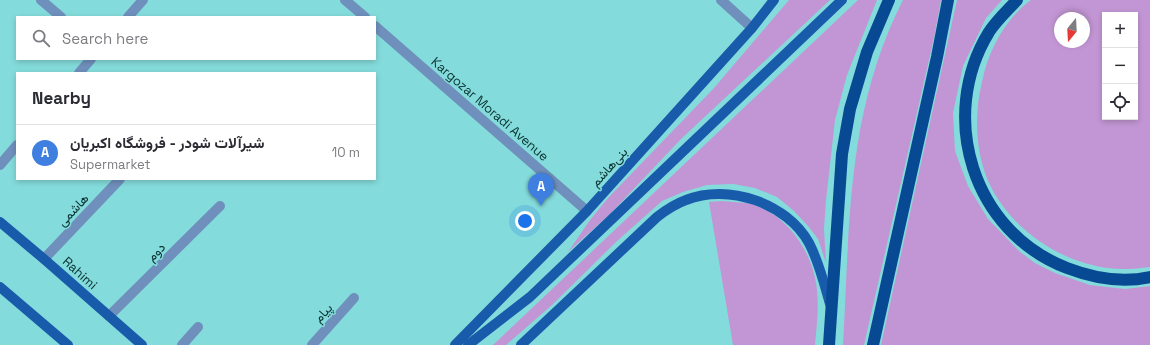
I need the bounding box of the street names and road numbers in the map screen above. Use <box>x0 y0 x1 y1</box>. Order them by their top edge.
street label: Kargozar Moradi Avenue <box>428 53 552 165</box>
street label: بنی‌هاشم <box>587 144 631 190</box>
street label: هاشمی <box>54 190 92 230</box>
street label: دوم <box>143 239 169 265</box>
street label: Rahimi <box>59 253 101 293</box>
street label: پیام <box>310 300 337 327</box>

